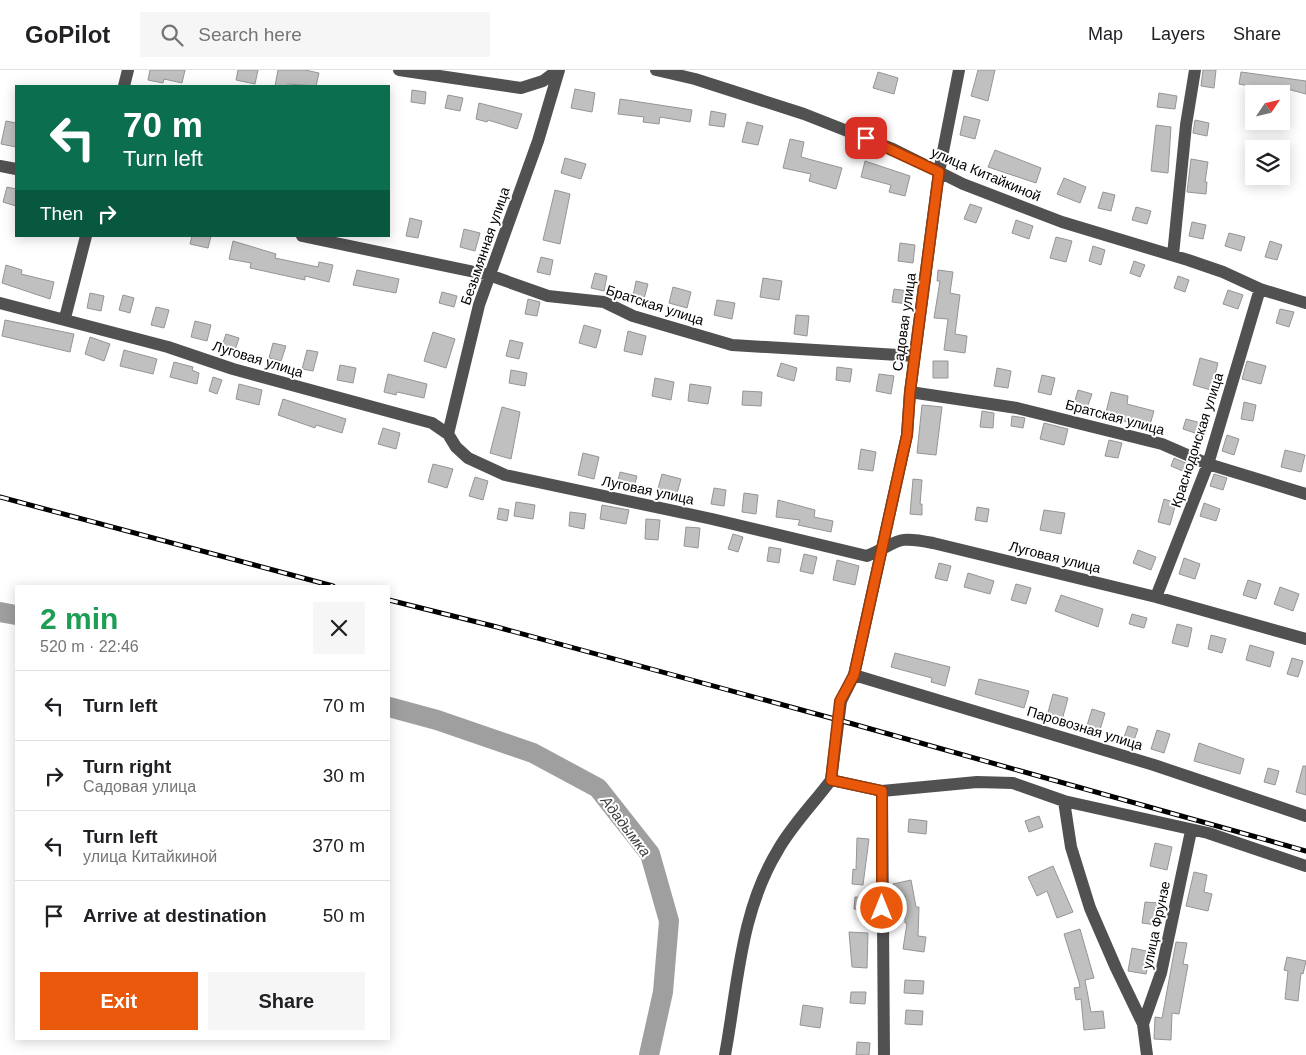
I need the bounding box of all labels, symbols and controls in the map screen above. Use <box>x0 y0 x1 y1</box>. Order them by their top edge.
search box <box>140 12 490 57</box>
text: GoPilot <box>25 21 110 48</box>
icon: search <box>158 21 186 49</box>
text: Search here <box>198 24 302 45</box>
text: Map <box>1088 24 1123 44</box>
text: Layers <box>1151 24 1205 44</box>
text: Share <box>1233 24 1281 44</box>
north arrow <box>1245 85 1290 130</box>
map controls <box>1245 85 1290 185</box>
icon: left <box>40 105 105 170</box>
text: 70 m <box>123 105 203 144</box>
pin <box>845 117 887 159</box>
icon: arrive <box>852 124 880 152</box>
button: layers <box>1245 140 1290 185</box>
street label: улица Китайкиной <box>929 144 1043 204</box>
text: Turn left <box>123 146 203 171</box>
street label: Безымянная улица <box>457 185 513 307</box>
icon: right <box>93 200 121 228</box>
text: Then <box>40 203 83 224</box>
street label: Садовая улица <box>889 272 919 372</box>
street label: Братская улица <box>604 282 706 328</box>
street label: Луговая улица <box>211 338 305 380</box>
street label: Краснодонская улица <box>1168 370 1226 509</box>
street label: Братская улица <box>1064 396 1166 438</box>
street label: Луговая улица <box>600 472 696 508</box>
street label: Луговая улица <box>1007 538 1103 576</box>
text: 2 min <box>40 602 118 635</box>
button: close <box>313 602 365 654</box>
text: 520 m · 22:46 <box>40 638 139 655</box>
icon: left <box>40 692 68 720</box>
text: Turn left <box>83 695 158 716</box>
text: 70 m <box>323 695 365 716</box>
street label: Паровозная улица <box>1025 703 1145 753</box>
text: Turn right <box>83 756 171 777</box>
icon: right <box>40 762 68 790</box>
text: 30 m <box>323 765 365 786</box>
text: Садовая улица <box>83 778 196 795</box>
water label: Ададымка <box>597 791 654 860</box>
text: Turn left <box>83 826 158 847</box>
icon: left <box>40 832 68 860</box>
text: 370 m <box>312 835 365 856</box>
text: улица Китайкиной <box>83 848 217 865</box>
street label: улица Фрунзе <box>1139 879 1173 970</box>
position arrow <box>855 881 907 933</box>
icon: arrive <box>40 902 68 930</box>
text: Arrive at destination <box>83 905 267 926</box>
text: 50 m <box>323 905 365 926</box>
button: Exit <box>40 972 198 1030</box>
button: Share <box>208 972 365 1030</box>

